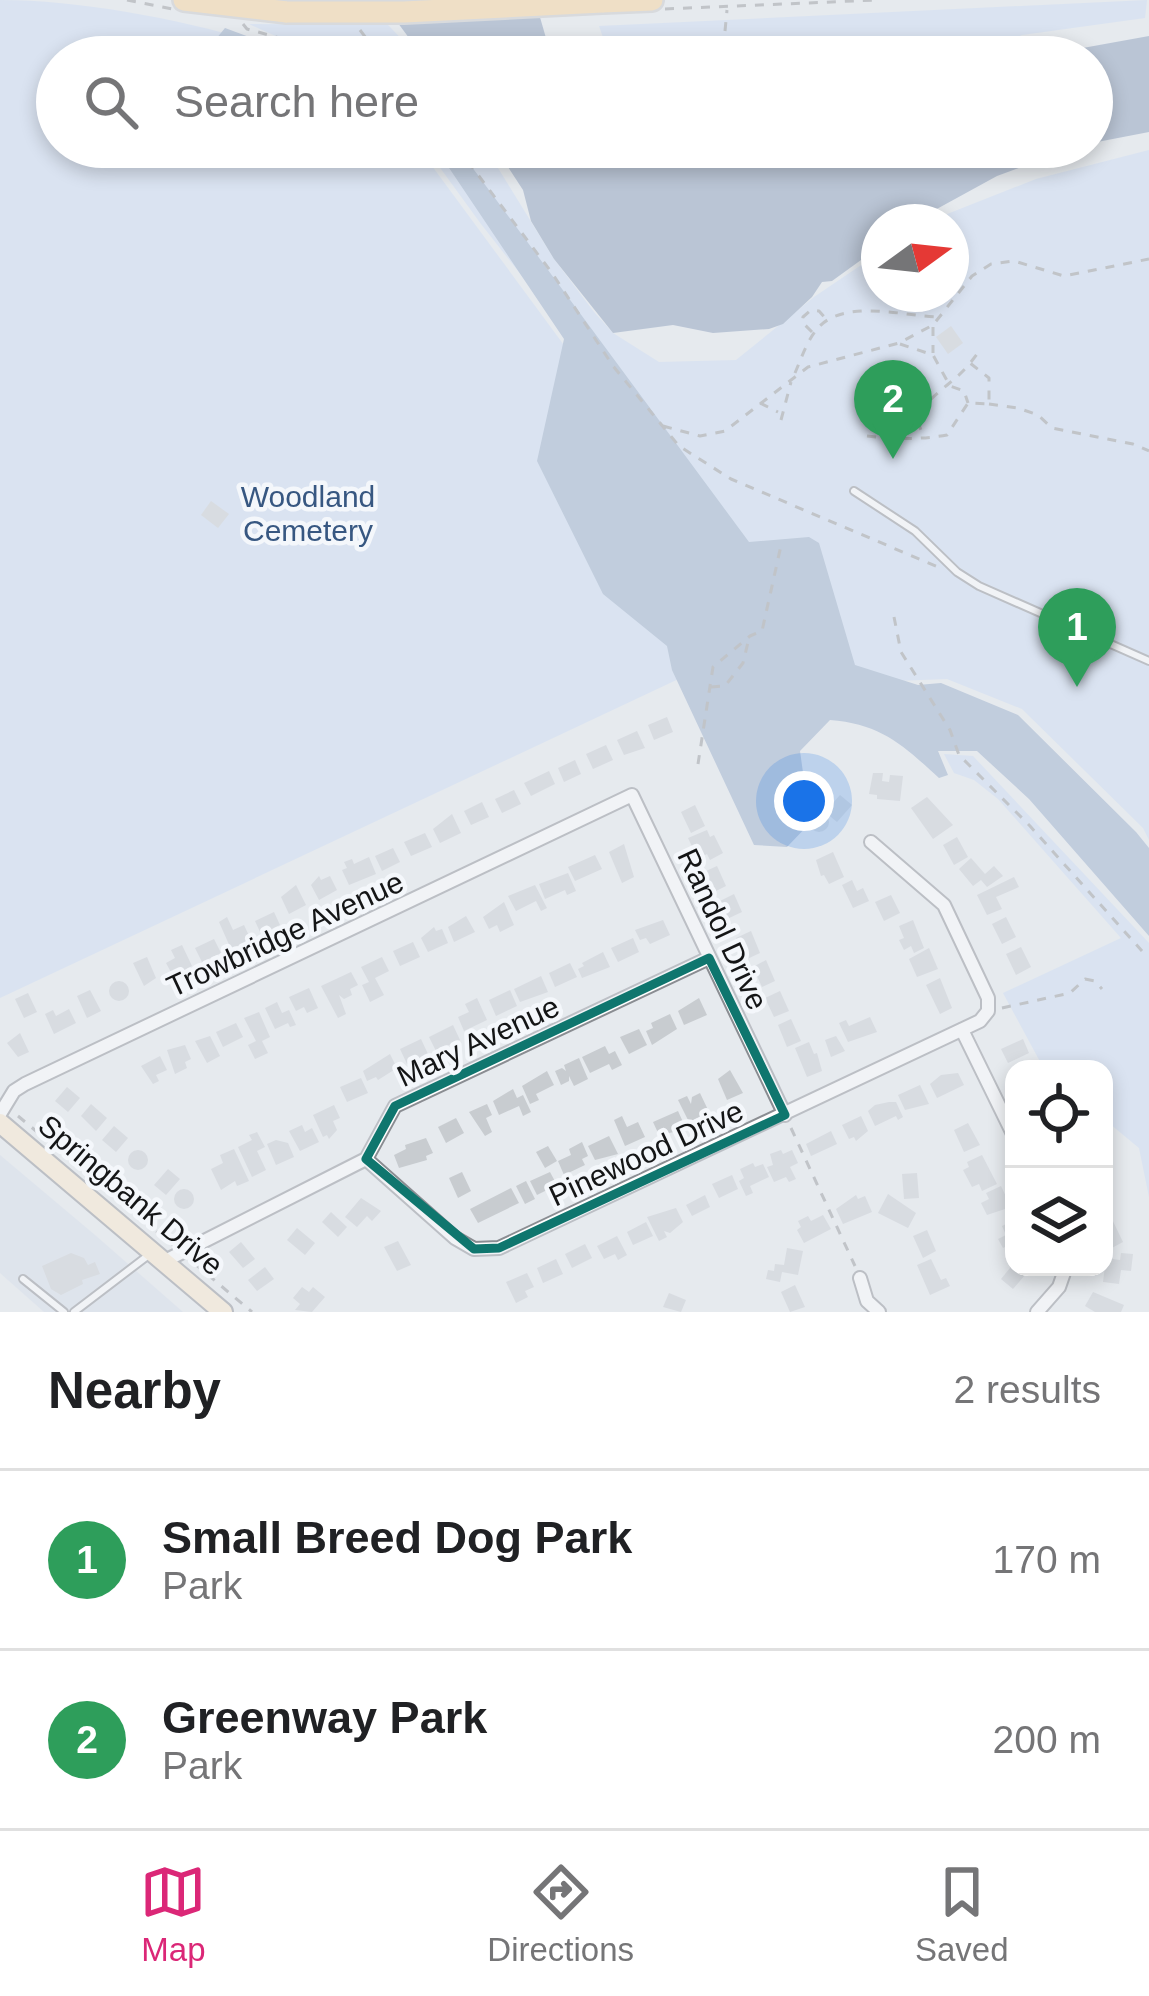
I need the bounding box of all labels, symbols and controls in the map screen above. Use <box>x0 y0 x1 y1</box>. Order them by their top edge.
search box <box>36 36 1113 168</box>
icon: search <box>78 69 144 135</box>
text: Search here <box>174 76 419 127</box>
north arrow <box>861 204 969 312</box>
pin: 2 <box>854 360 932 459</box>
park label: Woodland Cemetery <box>241 480 375 547</box>
pin: 1 <box>1038 588 1116 687</box>
your location <box>774 771 834 831</box>
street label: Randol Drive <box>671 843 775 1015</box>
street label: Trowbridge Avenue <box>162 865 408 1003</box>
street label: Mary Avenue <box>392 989 564 1093</box>
map controls <box>1005 1060 1113 1276</box>
button: locate <box>1005 1060 1113 1168</box>
street label: Pinewood Drive <box>544 1094 748 1212</box>
street label: Springbank Drive <box>32 1108 230 1282</box>
button: layers <box>1005 1168 1113 1276</box>
text: Nearby <box>48 1362 221 1419</box>
text: 2 results <box>954 1368 1101 1411</box>
text: Small Breed Dog Park <box>162 1512 632 1563</box>
text: 1 <box>76 1538 98 1581</box>
text: 170 m <box>993 1538 1101 1581</box>
text: Park <box>162 1564 242 1607</box>
text: Greenway Park <box>162 1692 487 1743</box>
text: 2 <box>76 1718 98 1761</box>
text: 200 m <box>993 1718 1101 1761</box>
text: Park <box>162 1744 242 1787</box>
tab: Map <box>140 1859 206 1969</box>
tab: Directions <box>487 1859 634 1969</box>
tab: Saved <box>915 1859 1009 1969</box>

